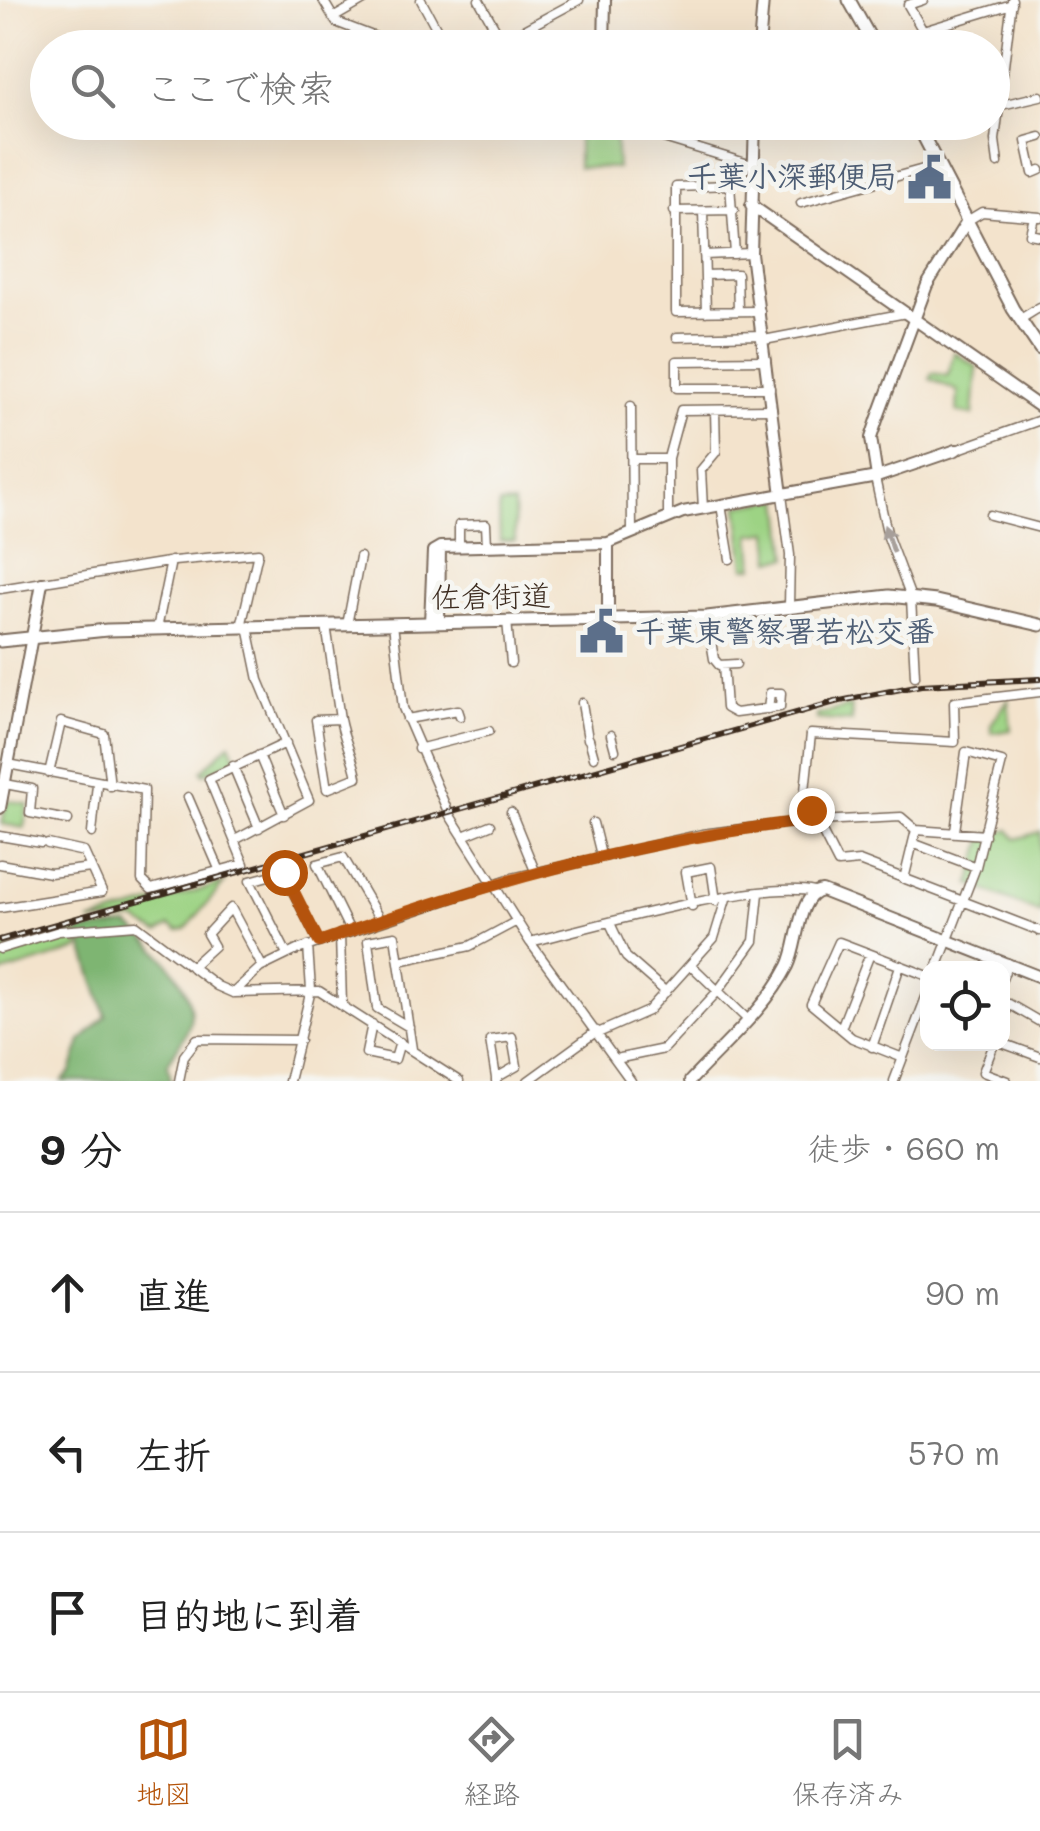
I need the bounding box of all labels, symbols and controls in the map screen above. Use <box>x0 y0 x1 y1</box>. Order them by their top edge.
search box <box>30 30 1010 140</box>
icon: search <box>65 58 120 113</box>
text: ここで検索 <box>145 62 335 112</box>
public building icon: 千葉小深郵便局 <box>906 153 954 201</box>
place label: 千葉小深郵便局 <box>687 155 897 195</box>
one-way arrow <box>881 523 896 553</box>
street label: 佐倉街道 <box>431 574 551 616</box>
public building icon: 千葉東警察署若松交番 <box>578 608 626 656</box>
place label: 千葉東警察署若松交番 <box>635 610 935 650</box>
route end <box>789 788 835 834</box>
route start <box>262 850 308 896</box>
map controls <box>920 961 1010 1051</box>
button: locate <box>920 961 1010 1051</box>
text: 9 分 <box>40 1121 122 1176</box>
text: 徒歩 · 660 m <box>807 1126 1000 1168</box>
icon: ahead <box>40 1265 95 1320</box>
text: 直進 <box>135 1269 211 1319</box>
text: 90 m <box>926 1271 1000 1313</box>
icon: left <box>40 1425 95 1480</box>
text: 左折 <box>135 1429 211 1479</box>
text: 570 m <box>908 1431 1000 1473</box>
icon: arrive <box>40 1585 95 1640</box>
text: 目的地に到着 <box>135 1589 363 1639</box>
tab: 地図 <box>136 1712 192 1812</box>
tab: 経路 <box>464 1712 520 1812</box>
tab: 保存済み <box>792 1712 904 1812</box>

